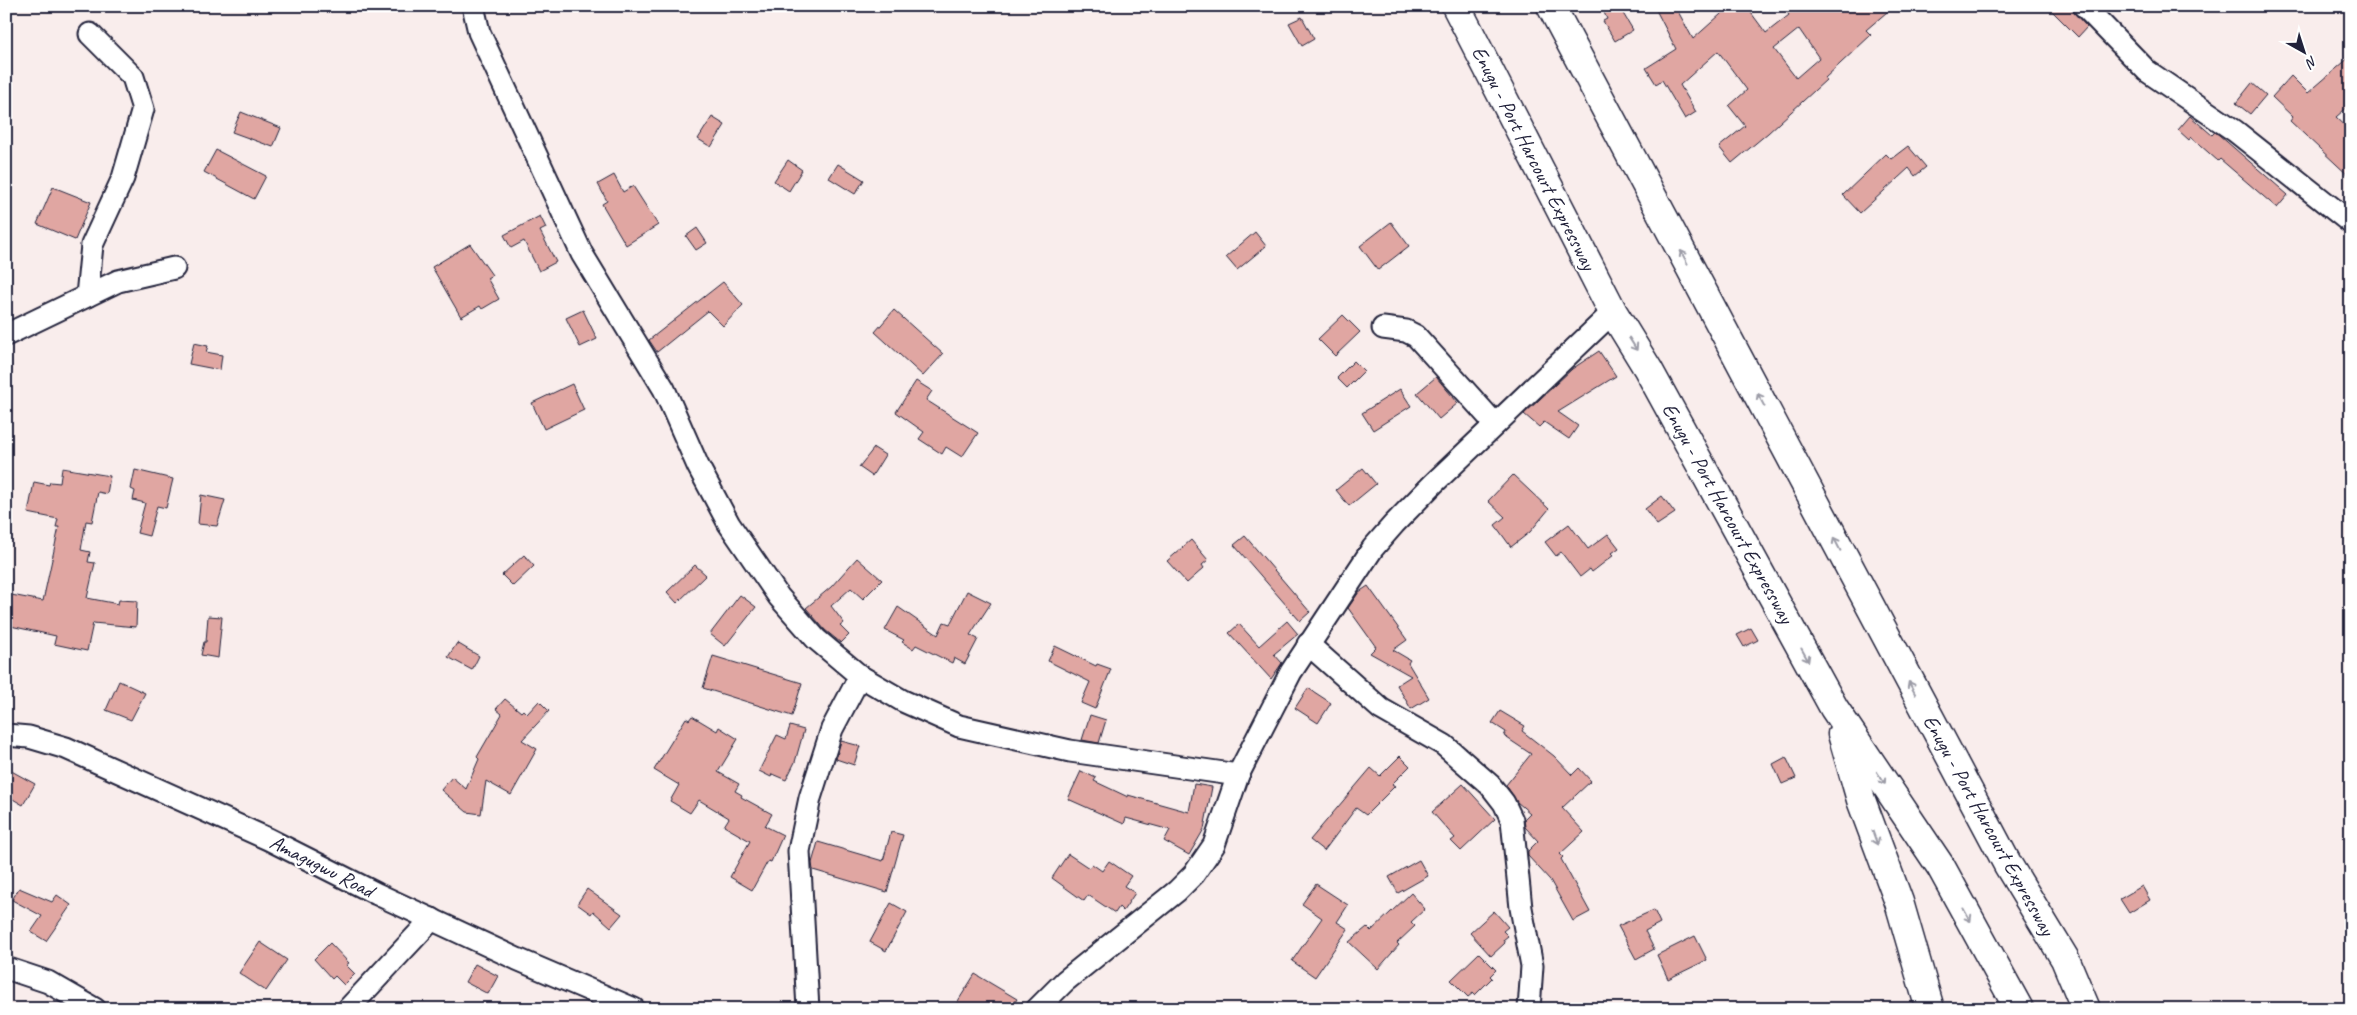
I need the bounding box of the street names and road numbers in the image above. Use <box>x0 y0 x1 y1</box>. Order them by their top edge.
street label: Enugu - Port Harcourt Expressway <box>1466 42 1603 276</box>
street label: Enugu - Port Harcourt Expressway <box>1656 398 1800 629</box>
street label: Enugu - Port Harcourt Expressway <box>1917 710 2061 941</box>
street label: Amagugwu Road <box>266 829 382 905</box>

